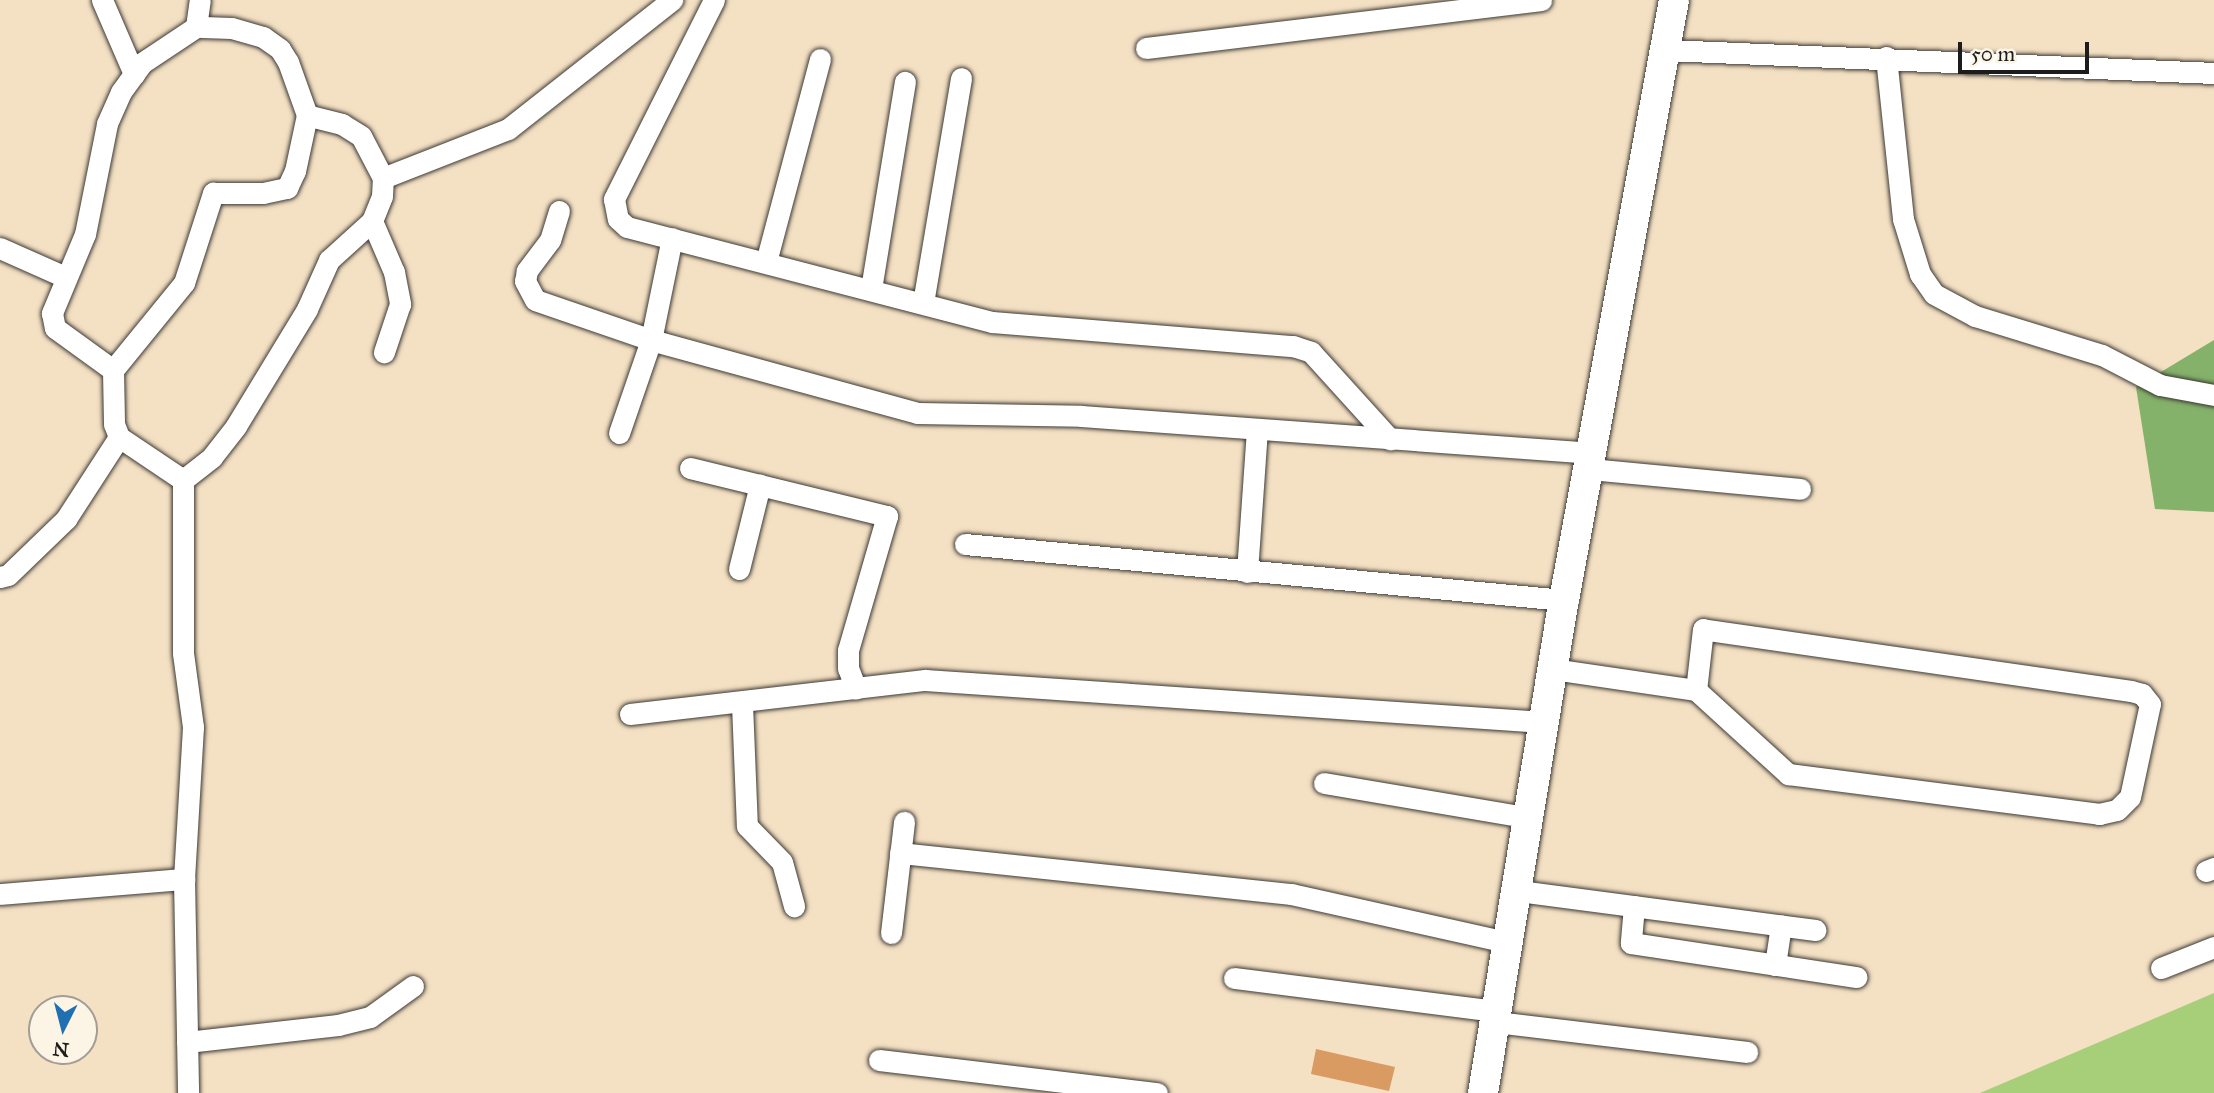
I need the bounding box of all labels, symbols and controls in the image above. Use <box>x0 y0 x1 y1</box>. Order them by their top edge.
scale bar <box>1962 28 2093 72</box>
text: 50 m <box>1971 41 2015 67</box>
north arrow <box>28 995 98 1065</box>
text: N <box>52 1037 70 1062</box>

